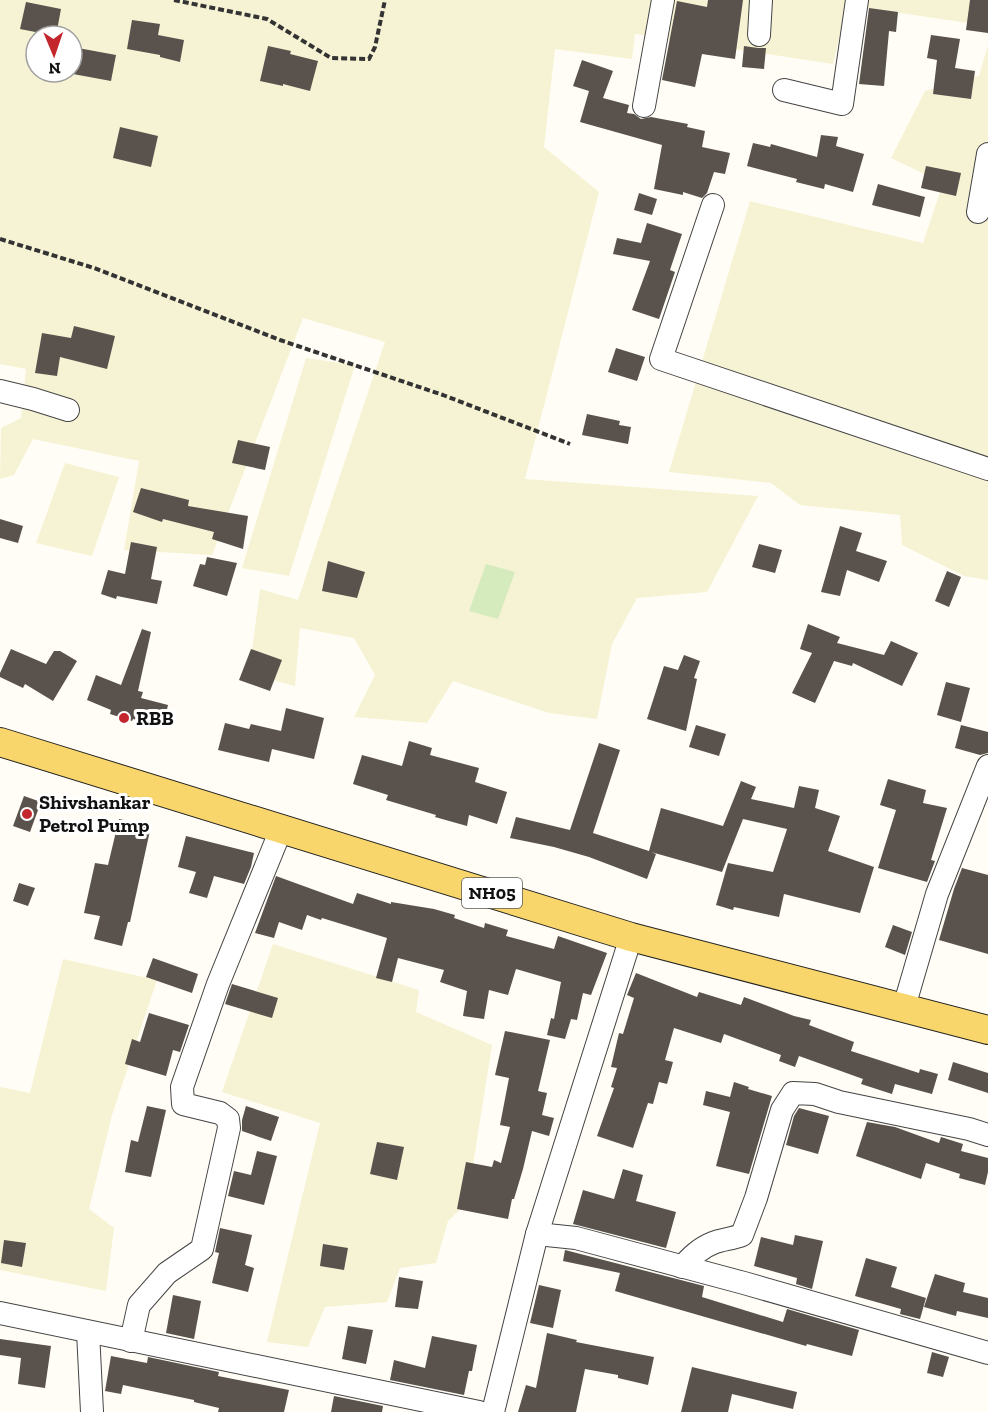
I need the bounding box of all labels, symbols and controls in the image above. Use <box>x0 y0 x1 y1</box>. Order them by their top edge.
north arrow <box>24 24 84 84</box>
text: N <box>48 59 61 78</box>
place label: RBB <box>136 706 174 730</box>
marker: RBB <box>117 711 131 725</box>
place label: Shivshankar Petrol Pump <box>39 790 151 837</box>
marker: Shivshankar Petrol Pump <box>20 807 34 821</box>
road number: NH05 <box>462 878 522 908</box>

